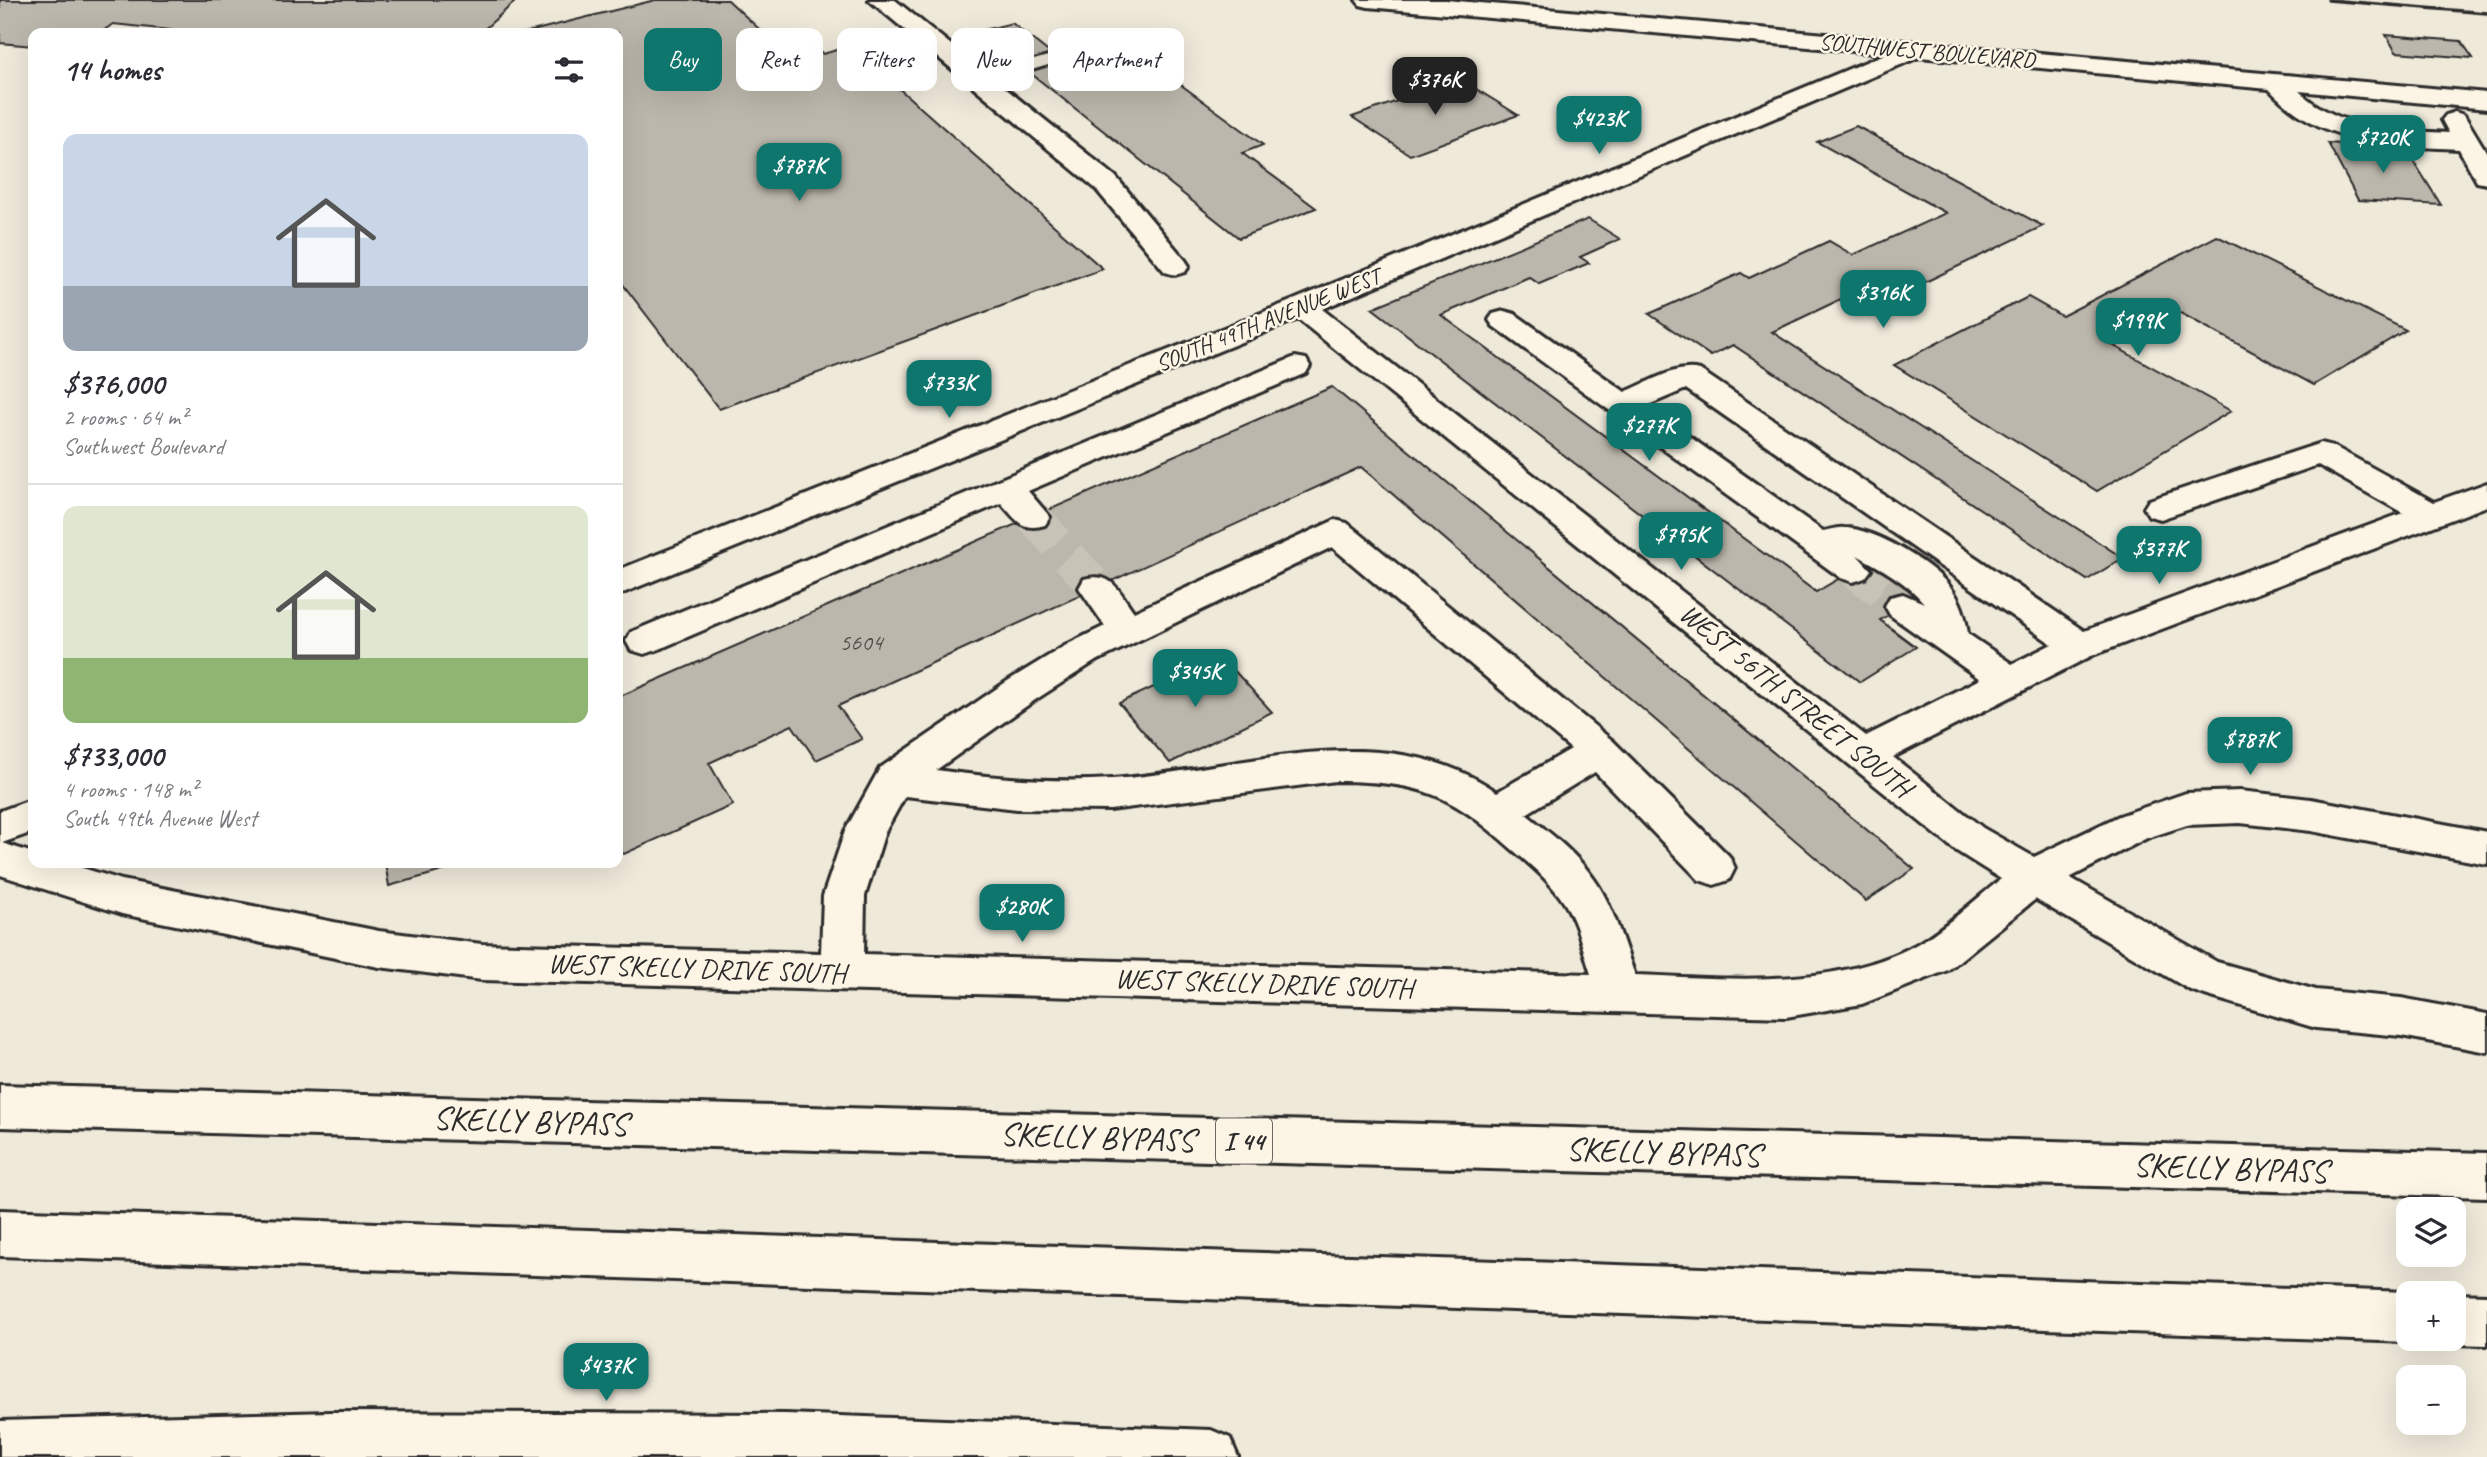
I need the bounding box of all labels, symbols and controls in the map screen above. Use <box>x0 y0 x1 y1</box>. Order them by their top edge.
street label: SOUTHWEST BOULEVARD <box>1818 27 2038 75</box>
chip: Buy <box>644 28 722 91</box>
chip: Rent <box>736 28 823 91</box>
chip: Filters <box>837 28 937 91</box>
chip: New <box>951 28 1034 91</box>
chip: Apartment <box>1048 28 1184 91</box>
text: 14 homes <box>63 51 161 89</box>
icon: filters <box>550 51 588 89</box>
pin: $376K <box>1386 58 1484 117</box>
text: $376K <box>1408 65 1462 94</box>
pin: $423K <box>1550 96 1648 156</box>
text: $423K <box>1572 104 1626 133</box>
pin: $720K <box>2334 116 2432 175</box>
text: $720K <box>2357 123 2410 152</box>
pin: $787K <box>750 144 848 203</box>
text: $787K <box>773 151 825 180</box>
icon: home <box>263 180 389 306</box>
street label: SOUTH 49TH AVENUE WEST <box>1151 260 1389 378</box>
pin: $316K <box>1834 270 1932 330</box>
text: $316K <box>1856 278 1910 307</box>
pin: $199K <box>2089 298 2187 358</box>
text: $199K <box>2112 306 2164 335</box>
pin: $733K <box>900 360 998 420</box>
text: $376,000 <box>63 365 164 403</box>
text: $733K <box>923 368 976 397</box>
text: 2 rooms · 64 m² <box>63 403 187 432</box>
pin: $277K <box>1600 404 1698 463</box>
text: $277K <box>1623 411 1675 440</box>
text: Southwest Boulevard <box>63 432 224 461</box>
pin: $795K <box>1632 512 1730 572</box>
text: $795K <box>1655 520 1707 549</box>
pin: $377K <box>2110 526 2208 586</box>
text: $377K <box>2133 534 2185 563</box>
icon: home <box>263 552 389 678</box>
street label: WEST 56TH STREET SOUTH <box>1673 596 1922 807</box>
house number: 5604 <box>839 627 885 657</box>
pin: $345K <box>1146 650 1244 709</box>
text: $345K <box>1169 657 1221 686</box>
pin: $787K <box>2201 718 2299 777</box>
text: $787K <box>2224 725 2276 754</box>
text: $733,000 <box>63 737 163 775</box>
text: 4 rooms · 148 m² <box>63 775 198 804</box>
text: South 49th Avenue West <box>63 804 257 833</box>
pin: $280K <box>973 884 1071 944</box>
text: $280K <box>995 892 1049 921</box>
street label: WEST SKELLY DRIVE SOUTH <box>547 945 851 991</box>
street label: WEST SKELLY DRIVE SOUTH <box>1114 960 1418 1006</box>
street label: SKELLY BYPASS <box>432 1097 634 1146</box>
street label: SKELLY BYPASS <box>999 1113 1201 1162</box>
road number: I 44 <box>1216 1118 1272 1164</box>
street label: SKELLY BYPASS <box>1565 1128 1767 1177</box>
street label: SKELLY BYPASS <box>2132 1144 2334 1193</box>
map controls <box>2396 1197 2466 1435</box>
button: layers <box>2396 1197 2466 1267</box>
button: + <box>2396 1281 2466 1351</box>
pin: $437K <box>557 1344 655 1403</box>
text: $437K <box>580 1351 633 1380</box>
button: − <box>2396 1365 2466 1435</box>

